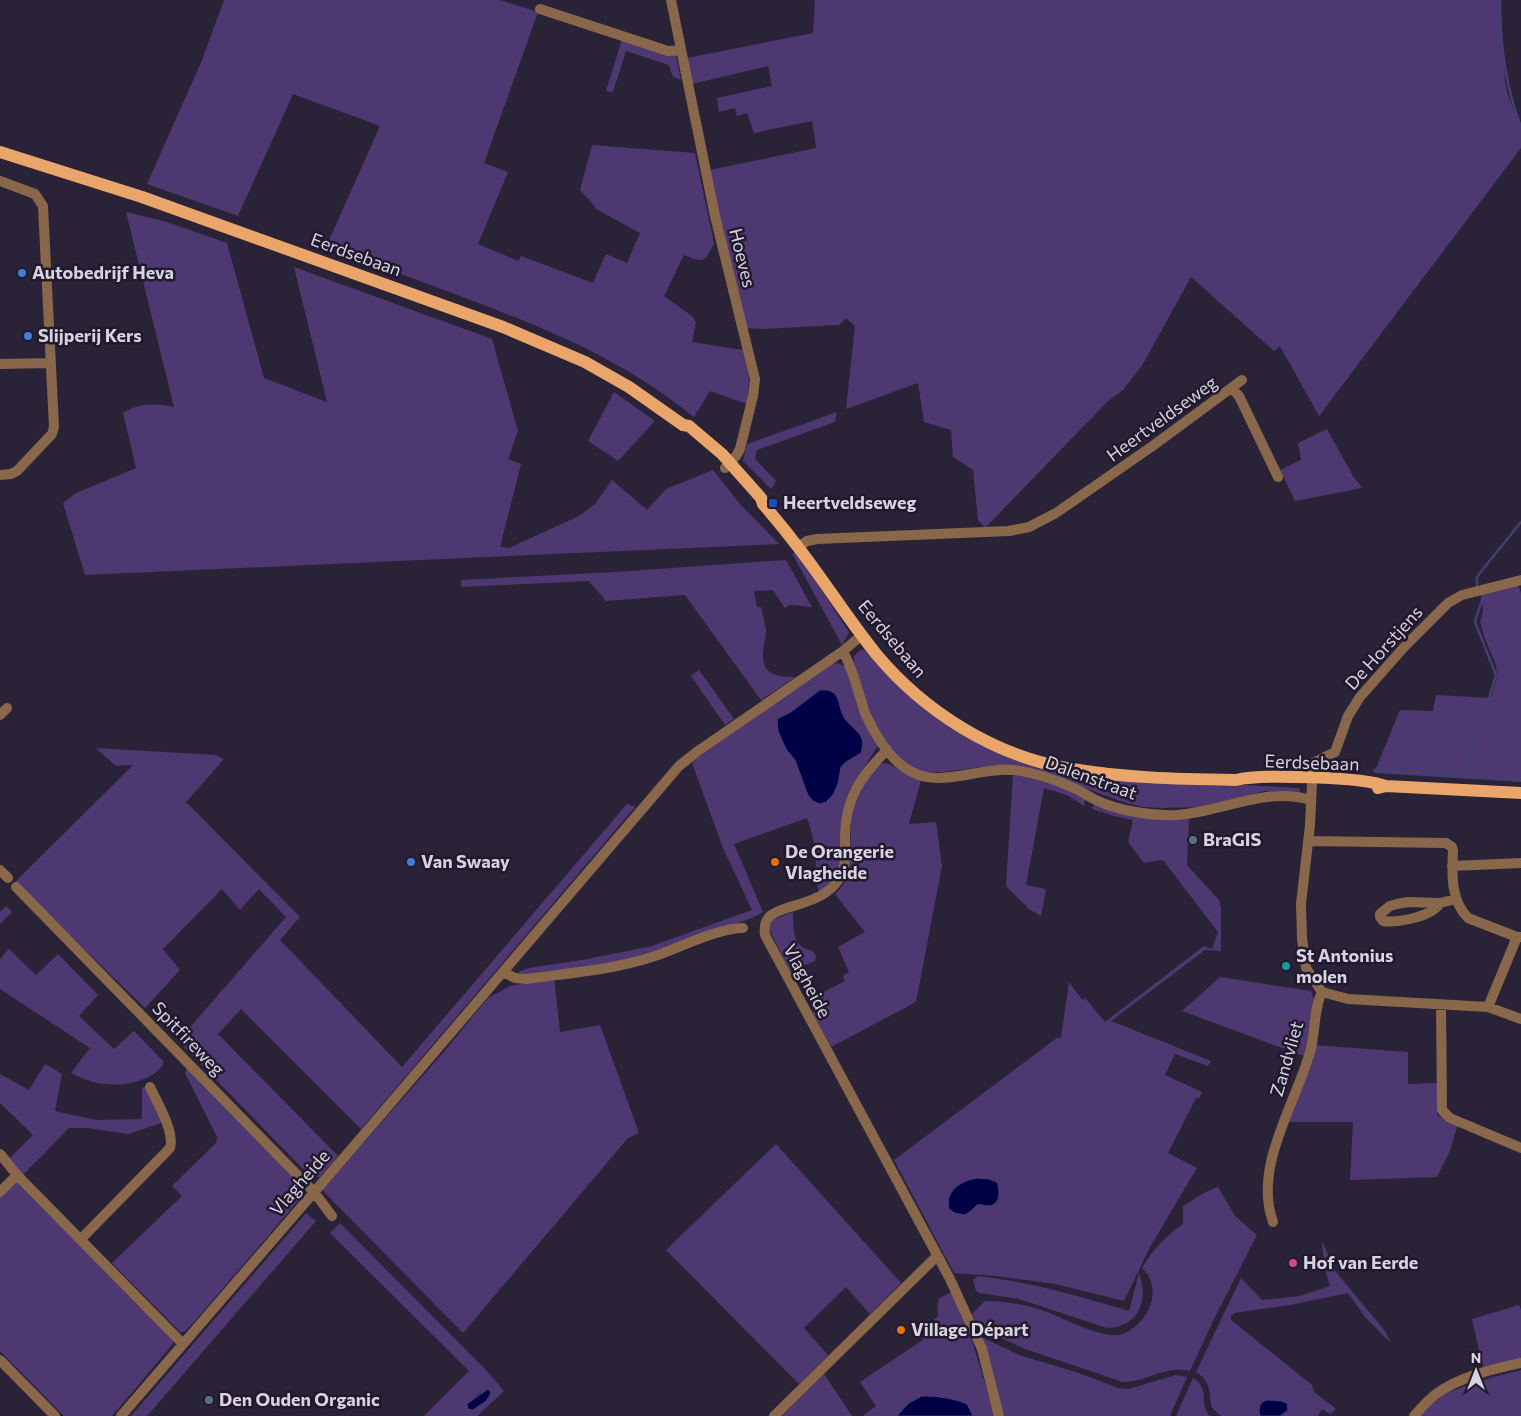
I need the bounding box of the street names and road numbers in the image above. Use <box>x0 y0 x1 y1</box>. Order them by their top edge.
street label: Hoeves <box>725 226 761 290</box>
street label: Eerdsebaan <box>308 227 405 281</box>
street label: Heertveldseweg <box>1102 371 1221 466</box>
street label: Eerdsebaan <box>854 595 932 682</box>
street label: De Horstjens <box>1340 601 1427 694</box>
street label: Eerdsebaan <box>1264 749 1360 775</box>
street label: Dalenstraat <box>1043 750 1140 804</box>
street label: Vlagheide <box>779 940 836 1021</box>
street label: Spitfireweg <box>148 997 230 1080</box>
street label: Zandvliet <box>1265 1018 1307 1099</box>
street label: Vlagheide <box>265 1145 334 1220</box>

